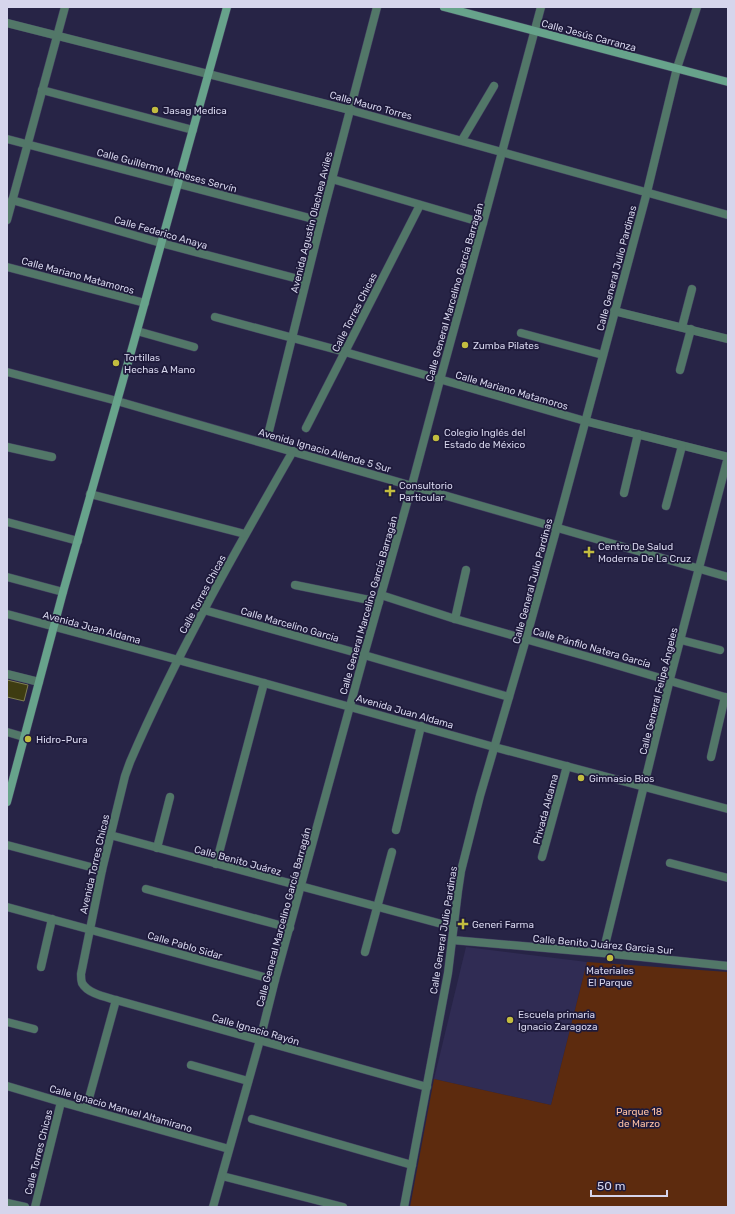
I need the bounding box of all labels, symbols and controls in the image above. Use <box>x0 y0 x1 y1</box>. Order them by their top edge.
street label: Calle Jesús Carranza <box>540 18 637 54</box>
street label: Calle Mauro Torres <box>328 89 413 123</box>
marker: Jasag Medica <box>150 105 160 115</box>
place label: Jasag Medica <box>163 105 227 117</box>
street label: Calle Guillermo Meneses Servín <box>95 146 238 195</box>
street label: Avenida Agustin Olachea Aviles <box>289 150 335 294</box>
street label: Calle General Marcelino García Barragán <box>424 202 486 383</box>
street label: Calle General Julio Pardinas <box>594 204 639 332</box>
street label: Calle Federico Anaya <box>113 214 209 252</box>
street label: Calle Mariano Matamoros <box>20 255 136 297</box>
street label: Calle Torres Chicas <box>330 271 380 354</box>
marker: Zumba Pilates <box>460 340 470 350</box>
place label: Zumba Pilates <box>473 340 539 352</box>
place label: Tortillas Hechas A Mano <box>124 352 196 376</box>
marker: Tortillas Hechas A Mano <box>111 358 121 368</box>
street label: Calle Mariano Matamoros <box>454 369 569 413</box>
street label: Avenida Ignacio Allende 5 Sur <box>257 426 393 476</box>
place label: Colegio Inglés del Estado de México <box>444 427 525 451</box>
marker: Colegio Inglés del Estado de México <box>431 433 441 443</box>
place label: Consultorio Particular <box>399 480 453 504</box>
marker: Consultorio Particular <box>384 485 396 497</box>
street label: Calle General Marcelino García Barragán <box>338 515 400 696</box>
street label: Calle General Julio Pardinas <box>510 517 555 645</box>
place label: Centro De Salud Moderna De La Cruz <box>598 541 691 565</box>
marker: Centro De Salud Moderna De La Cruz <box>583 546 595 558</box>
street label: Calle Torres Chicas <box>177 553 229 636</box>
street label: Calle Marcelino Garcia <box>239 605 340 645</box>
street label: Avenida Juan Aldama <box>41 609 142 647</box>
street label: Calle Pánfilo Natera García <box>531 625 652 671</box>
street label: Calle General Felipe Ángeles <box>637 626 681 756</box>
street label: Avenida Juan Aldama <box>355 692 455 732</box>
marker: Hidro-Pura <box>23 734 33 744</box>
place label: Hidro-Pura <box>36 734 87 746</box>
street label: Privada Aldama <box>531 773 561 846</box>
marker: Gimnasio Bios <box>576 773 586 783</box>
place label: Gimnasio Bios <box>589 773 654 785</box>
street label: Avenida Torres Chicas <box>78 813 112 915</box>
street label: Calle General Marcelino García Barragán <box>254 826 314 1008</box>
street label: Calle Benito Juárez <box>193 843 283 878</box>
street label: Calle General Julio Pardinas <box>428 865 460 995</box>
marker: Generi Farma <box>457 918 469 930</box>
place label: Generi Farma <box>472 919 534 931</box>
street label: Calle Pablo Sidar <box>146 930 224 962</box>
street label: Calle Benito Juárez Garcia Sur <box>532 933 674 957</box>
marker: Materiales El Parque <box>605 953 615 963</box>
place label: Materiales El Parque <box>586 965 634 989</box>
place label: Escuela primaria Ignacio Zaragoza <box>518 1009 597 1033</box>
street label: Calle Ignacio Rayón <box>211 1012 301 1048</box>
marker: Escuela primaria Ignacio Zaragoza <box>505 1015 515 1025</box>
street label: Calle Ignacio Manuel Altamirano <box>48 1083 194 1135</box>
park label: Parque 18 de Marzo <box>616 1106 662 1130</box>
street label: Calle Torres Chicas <box>23 1108 55 1196</box>
scale bar <box>591 1172 667 1198</box>
text: 50 m <box>597 1179 625 1193</box>

